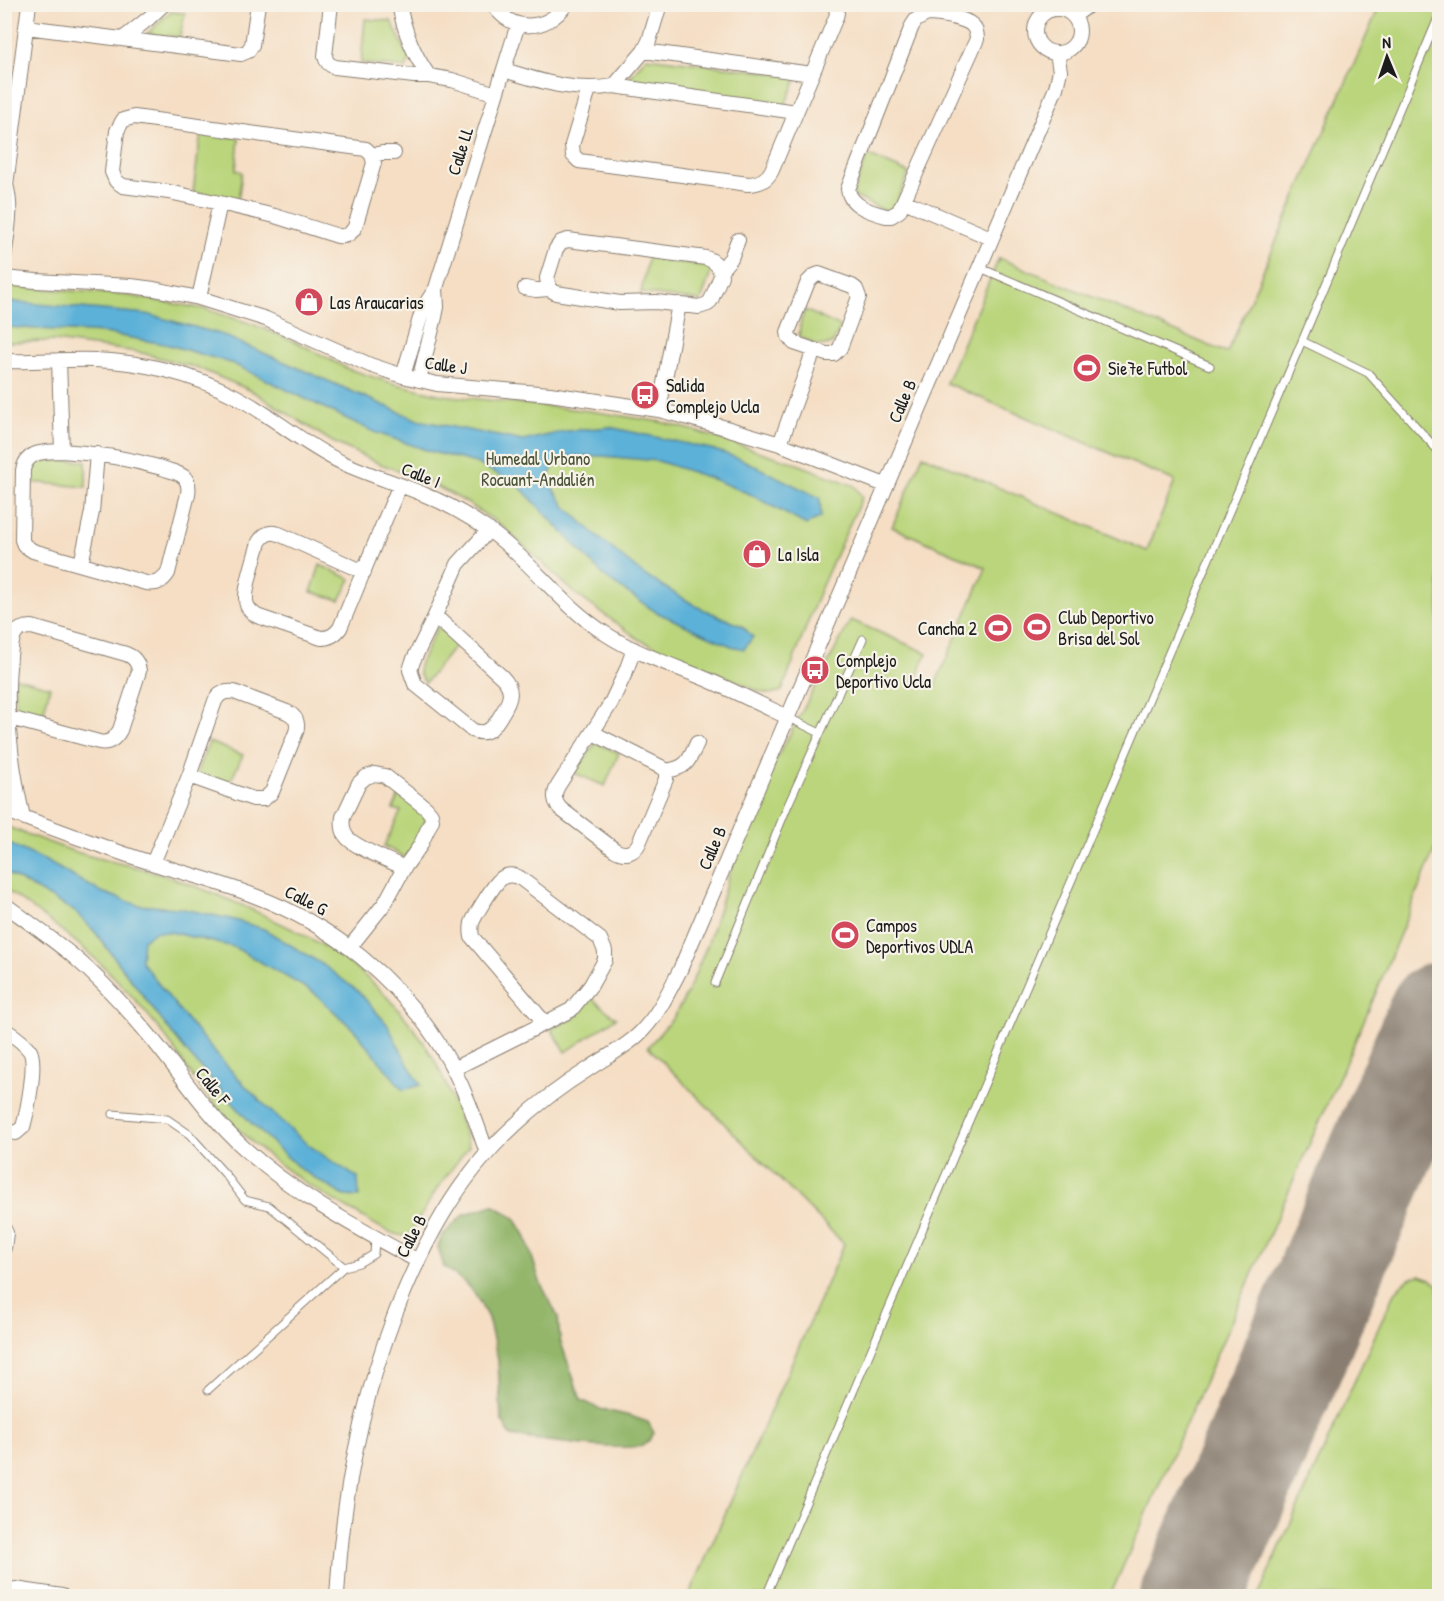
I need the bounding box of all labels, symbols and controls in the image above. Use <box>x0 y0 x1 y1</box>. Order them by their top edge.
north arrow <box>1357 27 1417 87</box>
text: N <box>1382 31 1392 53</box>
street label: Calle LL <box>441 123 479 178</box>
shop icon: Las Araucarias <box>293 286 325 318</box>
place label: Las Araucarias <box>330 290 424 315</box>
street label: Calle J <box>423 350 469 380</box>
sports icon: Sie7e Futbol <box>1071 352 1103 384</box>
place label: Sie7e Futbol <box>1108 356 1187 381</box>
place label: Salida Complejo Ucla <box>666 373 759 419</box>
street label: Calle B <box>882 375 922 427</box>
bus stop icon: Salida Complejo Ucla <box>629 379 661 411</box>
park label: Humedal Urbano Rocuant-Andalién <box>481 446 595 492</box>
street label: Calle I <box>398 456 444 494</box>
shop icon: La Isla <box>741 538 773 570</box>
place label: La Isla <box>778 542 819 567</box>
place label: Club Deportivo Brisa del Sol <box>1058 605 1154 651</box>
sports icon: Club Deportivo Brisa del Sol <box>1021 611 1053 643</box>
sports icon: Cancha 2 <box>982 612 1014 644</box>
place label: Cancha 2 <box>918 616 978 641</box>
place label: Complejo Deportivo Ucla <box>836 648 931 694</box>
bus stop icon: Complejo Deportivo Ucla <box>799 654 831 686</box>
street label: Calle B <box>692 822 732 874</box>
street label: Calle G <box>280 879 332 921</box>
place label: Campos Deportivos UDLA <box>866 913 973 959</box>
sports icon: Campos Deportivos UDLA <box>829 919 861 951</box>
street label: Calle F <box>190 1062 237 1111</box>
street label: Calle B <box>390 1210 432 1262</box>

